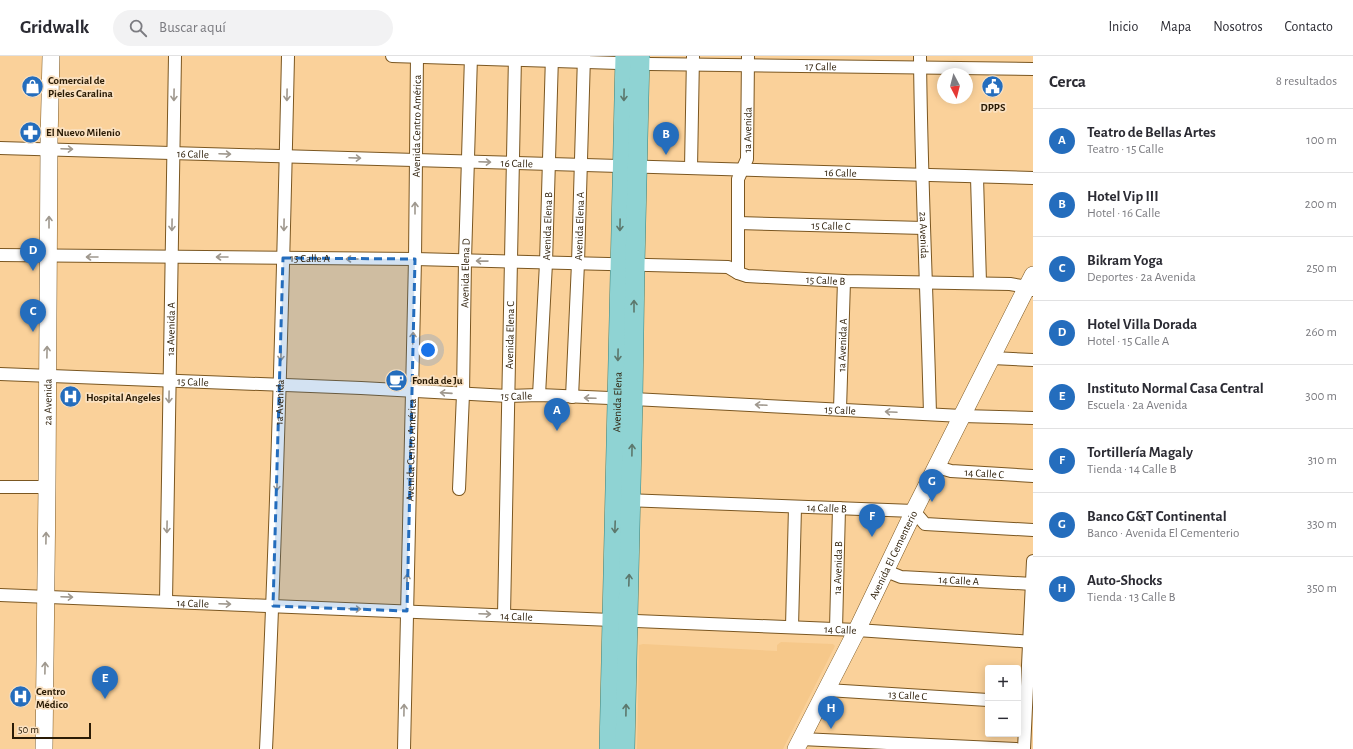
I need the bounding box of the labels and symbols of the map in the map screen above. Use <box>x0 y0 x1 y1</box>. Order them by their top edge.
street label: 17 Calle <box>805 61 837 72</box>
north arrow <box>937 68 973 104</box>
shop icon: Comercial de Pieles Caralina <box>19 73 45 99</box>
public building icon: DPPS <box>980 74 1006 100</box>
place label: Comercial de Pieles Caralina <box>48 75 114 99</box>
street label: Avenida Centro América <box>410 75 422 178</box>
one-way arrow <box>171 88 178 101</box>
one-way arrow <box>283 88 291 101</box>
one-way arrow <box>620 88 627 101</box>
place label: DPPS <box>981 102 1006 113</box>
street label: 1a Avenida <box>742 107 753 153</box>
pharmacy icon: El Nuevo Milenio <box>18 119 44 145</box>
pin: B <box>653 122 679 155</box>
place label: El Nuevo Milenio <box>46 127 121 138</box>
one-way arrow <box>60 146 73 153</box>
street label: 16 Calle <box>177 148 209 160</box>
one-way arrow <box>218 150 231 158</box>
one-way arrow <box>348 154 361 162</box>
street label: 16 Calle <box>501 157 533 169</box>
one-way arrow <box>478 158 491 166</box>
street label: 16 Calle <box>824 166 857 178</box>
street label: Avenida Elena A <box>573 191 586 261</box>
street label: Avenida Elena B <box>541 192 554 261</box>
one-way arrow <box>412 202 419 215</box>
street label: 2a Avenida <box>918 211 931 259</box>
one-way arrow <box>45 216 53 229</box>
one-way arrow <box>168 218 176 231</box>
one-way arrow <box>280 218 288 231</box>
one-way arrow <box>617 218 624 231</box>
street label: 15 Calle C <box>811 219 851 232</box>
pin: D <box>20 238 46 271</box>
street label: Avenida Elena D <box>459 238 471 308</box>
street label: 15 Calle A <box>290 252 331 264</box>
one-way arrow <box>86 253 99 260</box>
one-way arrow <box>216 254 229 261</box>
one-way arrow <box>346 255 359 262</box>
one-way arrow <box>476 257 489 265</box>
street label: 15 Calle B <box>806 274 846 287</box>
pin: C <box>20 299 46 332</box>
one-way arrow <box>630 300 638 313</box>
street label: 1a Avenida A <box>165 301 176 356</box>
street label: Avenida Elena C <box>503 301 516 369</box>
street label: 1a Avenida A <box>836 317 848 372</box>
one-way arrow <box>409 332 417 345</box>
your location <box>418 340 438 360</box>
one-way arrow <box>44 346 51 359</box>
one-way arrow <box>277 348 285 361</box>
one-way arrow <box>614 348 621 361</box>
cafe icon: Fonda de Ju <box>384 367 410 393</box>
street label: Avenida Elena <box>611 372 623 433</box>
street label: 15 Calle <box>177 375 209 388</box>
place label: Fonda de Ju <box>412 375 463 386</box>
street label: 2a Avenida <box>42 379 53 425</box>
street label: 1a Avenida <box>273 379 285 425</box>
hospital icon: Hospital Angeles <box>57 384 83 410</box>
one-way arrow <box>165 390 173 403</box>
one-way arrow <box>440 390 453 397</box>
street label: 15 Calle <box>500 390 532 402</box>
place label: Hospital Angeles <box>86 392 161 403</box>
one-way arrow <box>584 394 597 401</box>
pin: A <box>544 398 570 431</box>
street label: Avenida Centro América <box>404 399 417 502</box>
one-way arrow <box>755 401 768 409</box>
street label: 15 Calle <box>824 403 856 416</box>
one-way arrow <box>885 408 898 415</box>
one-way arrow <box>628 444 636 457</box>
street label: 14 Calle C <box>964 466 1005 480</box>
pin: G <box>919 469 945 502</box>
one-way arrow <box>273 478 281 491</box>
street label: 14 Calle B <box>807 501 847 514</box>
pin: F <box>859 504 885 537</box>
street label: Avenida El Cementerio <box>867 509 919 601</box>
one-way arrow <box>163 520 171 533</box>
one-way arrow <box>611 520 618 533</box>
one-way arrow <box>42 532 50 545</box>
street label: 1a Avenida B <box>831 541 844 595</box>
street label: 14 Calle A <box>938 573 980 587</box>
one-way arrow <box>403 574 411 587</box>
one-way arrow <box>625 574 632 587</box>
one-way arrow <box>60 594 73 601</box>
street label: 14 Calle <box>176 597 209 609</box>
one-way arrow <box>218 600 231 607</box>
one-way arrow <box>348 605 361 613</box>
one-way arrow <box>478 610 491 618</box>
street label: 14 Calle <box>500 610 533 622</box>
street label: 14 Calle <box>824 623 857 635</box>
one-way arrow <box>41 662 48 675</box>
pin: E <box>92 666 118 699</box>
hospital icon: Centro Médico <box>8 684 34 710</box>
place label: Centro Médico <box>36 686 69 710</box>
street label: 13 Calle C <box>888 688 928 702</box>
pin: H <box>818 696 844 729</box>
one-way arrow <box>401 704 408 717</box>
one-way arrow <box>622 704 629 717</box>
scale bar <box>12 721 91 740</box>

